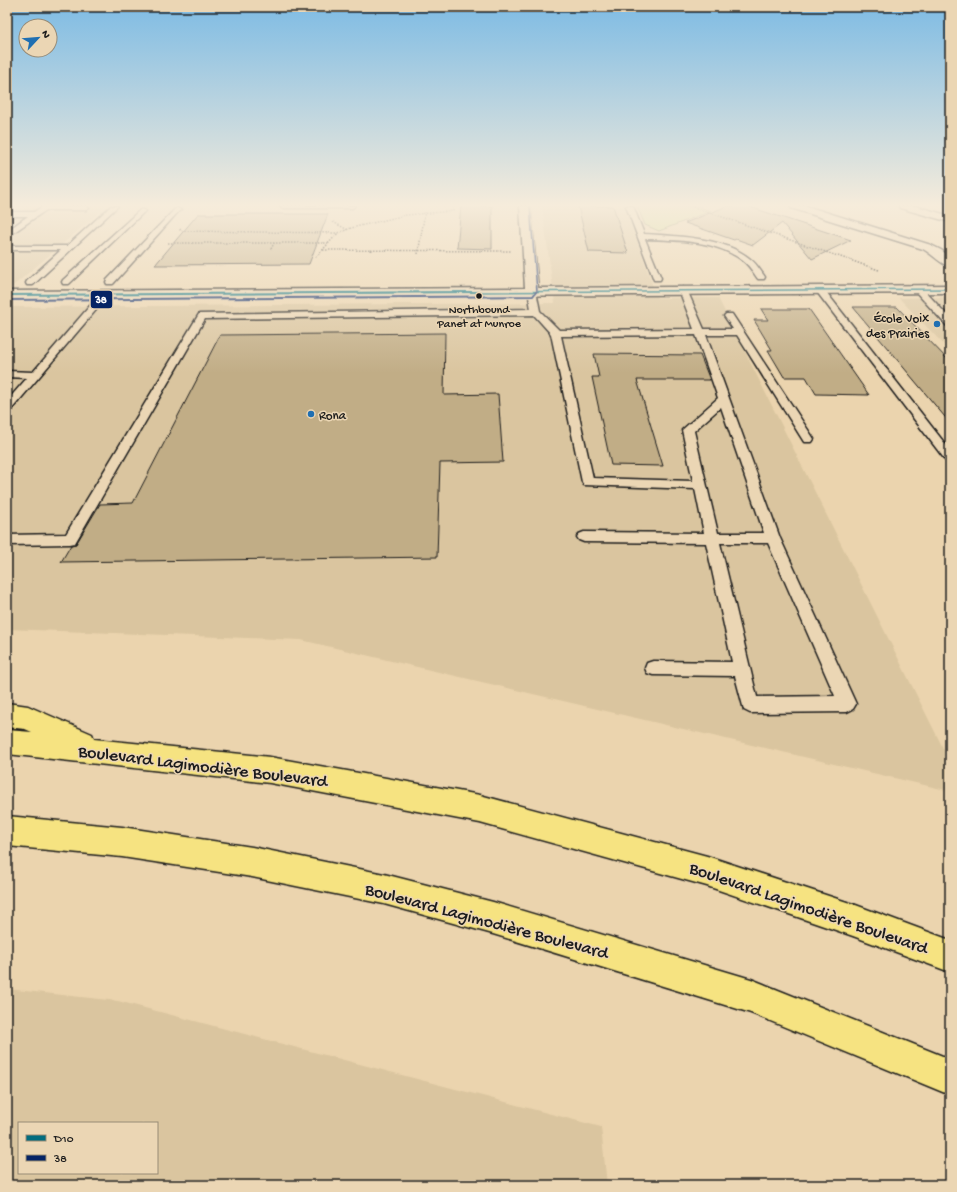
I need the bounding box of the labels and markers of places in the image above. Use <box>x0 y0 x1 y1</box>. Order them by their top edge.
marker: Northbound Panet at Munroe <box>474 291 484 301</box>
place label: Northbound Panet at Munroe <box>436 304 522 332</box>
place label: École Voix des Prairies <box>866 311 930 342</box>
marker: École Voix des Prairies <box>932 319 942 329</box>
marker: Rona <box>306 409 316 419</box>
place label: Rona <box>319 409 347 424</box>

